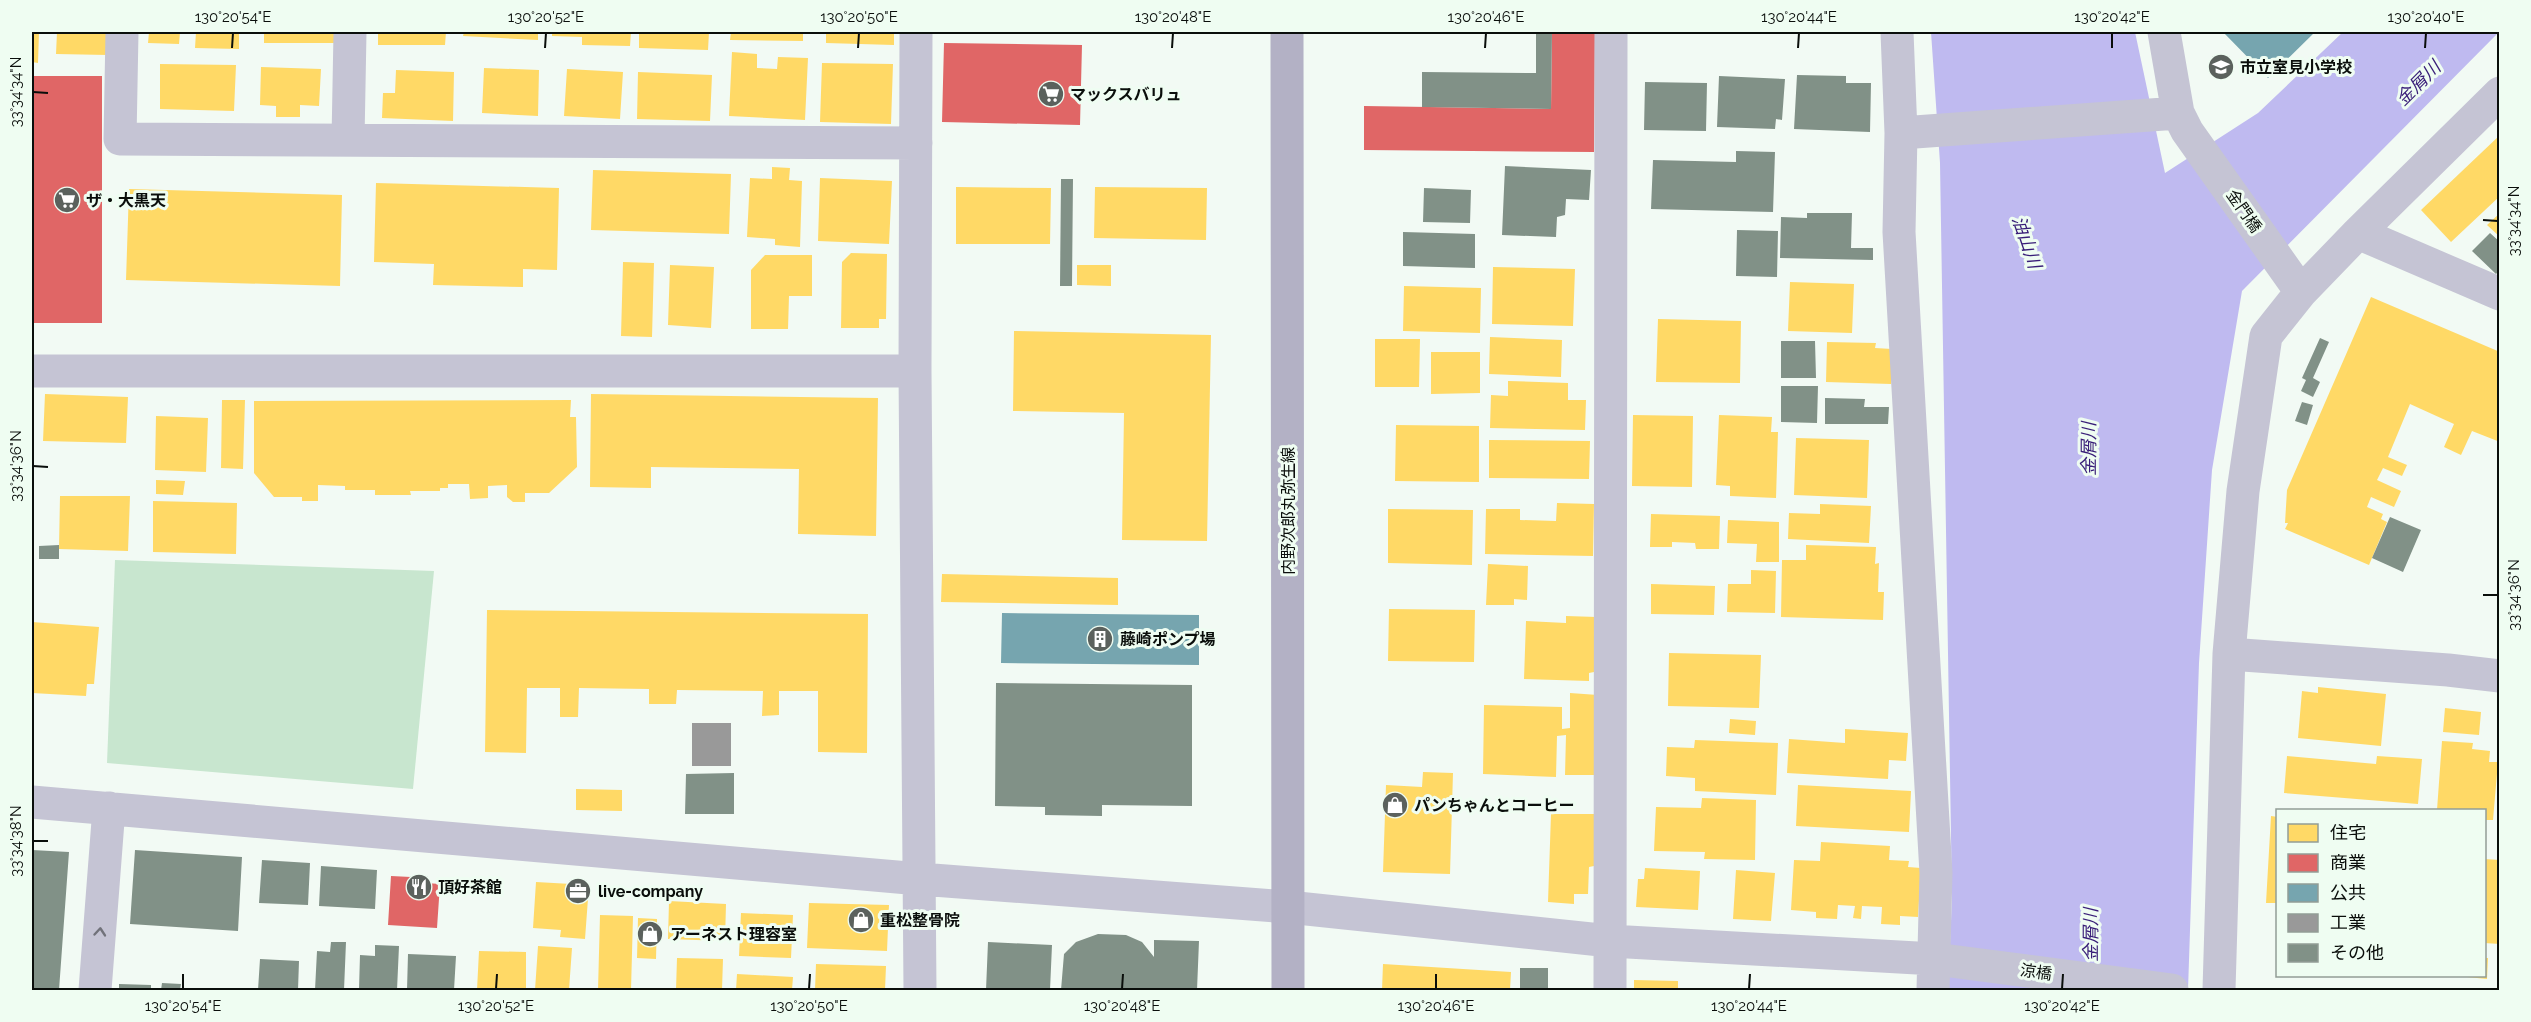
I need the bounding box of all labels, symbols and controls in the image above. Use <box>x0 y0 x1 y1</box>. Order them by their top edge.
text: 130°20'54"E <box>195 8 271 26</box>
text: 130°20'52"E <box>508 8 584 26</box>
text: 130°20'50"E <box>820 8 898 26</box>
text: 130°20'48"E <box>1135 8 1211 26</box>
text: 130°20'46"E <box>1448 8 1524 26</box>
text: 130°20'44"E <box>1761 8 1837 26</box>
text: 130°20'42"E <box>2074 8 2150 26</box>
text: 130°20'40"E <box>2388 8 2464 26</box>
school or university icon: 市立室見小学校 <box>2206 52 2236 82</box>
water label: 金屑川 <box>2391 55 2446 110</box>
text: 33°34'34"N <box>7 57 25 127</box>
place label: 市立室見小学校 <box>2240 58 2352 77</box>
supermarket icon: マックスバリュ <box>1036 79 1066 109</box>
place label: マックスバリュ <box>1070 85 1182 104</box>
supermarket icon: ザ・大黒天 <box>52 185 82 215</box>
street label: 金門橋 <box>2222 186 2266 236</box>
text: 33°34'34"N <box>2505 186 2523 256</box>
place label: ザ・大黒天 <box>86 191 166 210</box>
water label: 油山川 <box>2008 213 2046 273</box>
water label: 金屑川 <box>2078 420 2099 476</box>
text: 33°34'36"N <box>7 430 25 502</box>
street label: 内野次郎丸弥生線 <box>1279 447 1298 575</box>
text: 33°34'36"N <box>2505 559 2523 631</box>
building icon: 藤崎ポンプ場 <box>1085 624 1115 654</box>
place label: 藤崎ポンプ場 <box>1120 630 1216 649</box>
shop icon: パンちゃんとコーヒー <box>1380 790 1410 820</box>
place label: パンちゃんとコーヒー <box>1414 796 1575 815</box>
text: 33°34'38"N <box>7 805 25 877</box>
legend <box>2276 809 2486 977</box>
text: 住宅 <box>2330 822 2366 843</box>
text: 商業 <box>2330 852 2366 873</box>
restaurant icon: 頂好茶館 <box>404 872 434 902</box>
office icon: live-company <box>563 876 593 906</box>
place label: 頂好茶館 <box>438 878 502 897</box>
place label: live-company <box>598 882 703 901</box>
text: 公共 <box>2330 882 2366 903</box>
shop icon: 重松整骨院 <box>846 905 876 935</box>
water label: 金屑川 <box>2080 906 2101 962</box>
place label: 重松整骨院 <box>880 911 960 930</box>
text: 工業 <box>2330 912 2366 933</box>
shop icon: アーネスト理容室 <box>635 919 665 949</box>
place label: アーネスト理容室 <box>670 925 797 944</box>
one-way arrow <box>93 928 106 937</box>
text: その他 <box>2330 942 2384 963</box>
street label: 涼橋 <box>2019 960 2053 984</box>
text: 130°20'54"E <box>145 997 221 1015</box>
text: 130°20'52"E <box>458 997 534 1015</box>
text: 130°20'50"E <box>770 997 848 1015</box>
text: 130°20'48"E <box>1084 997 1160 1015</box>
text: 130°20'46"E <box>1398 997 1474 1015</box>
text: 130°20'44"E <box>1711 997 1787 1015</box>
text: 130°20'42"E <box>2024 997 2100 1015</box>

